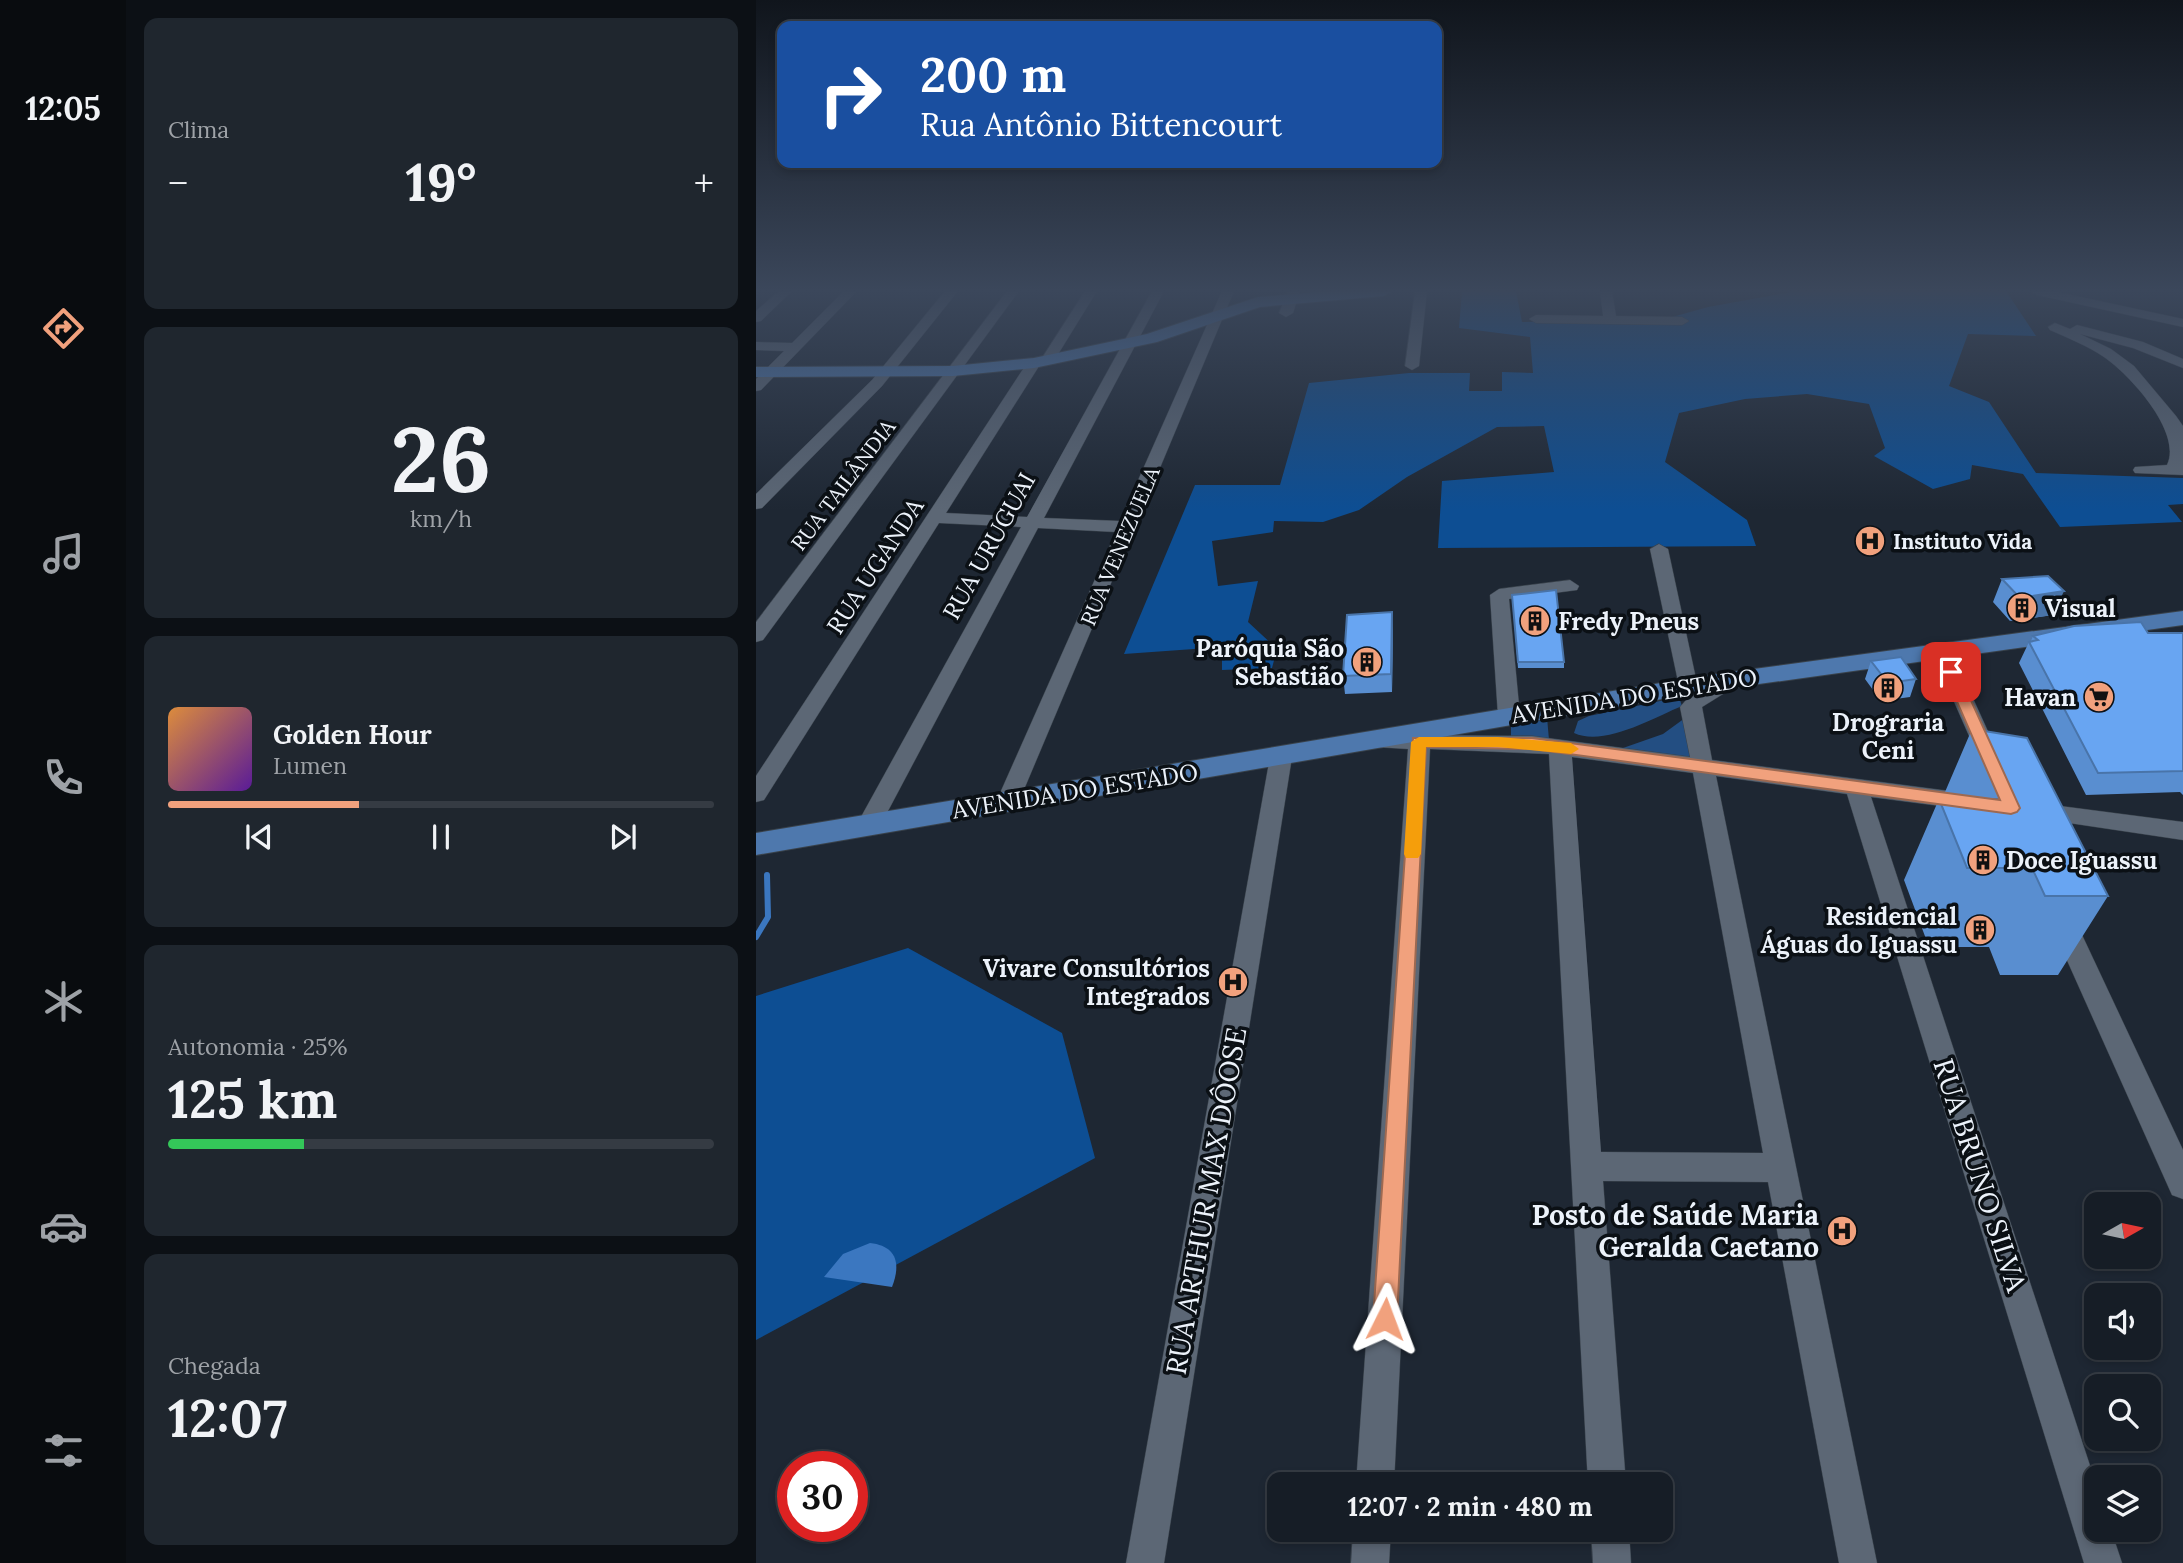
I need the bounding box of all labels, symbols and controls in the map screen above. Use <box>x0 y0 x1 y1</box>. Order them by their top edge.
text: 200 m <box>920 43 1066 105</box>
icon: right <box>805 49 896 140</box>
text: 12:05 <box>25 88 101 129</box>
text: Rua Antônio Bittencourt <box>920 104 1282 145</box>
text: Clima <box>168 115 229 144</box>
text: 19° <box>406 149 476 215</box>
text: − <box>168 159 188 207</box>
text: + <box>694 159 714 207</box>
icon: directions <box>39 304 88 353</box>
text: 26 <box>391 400 491 517</box>
street label: RUA TAILÂNDIA <box>785 413 902 556</box>
street label: RUA VENEZUELA <box>1074 462 1166 630</box>
street label: RUA URUGUAI <box>936 467 1042 625</box>
street label: RUA UGANDA <box>820 491 931 640</box>
text: km/h <box>410 504 472 533</box>
hospital icon: Instituto Vida <box>1853 524 1887 558</box>
place label: Instituto Vida <box>1893 528 2032 555</box>
icon: music <box>39 529 88 578</box>
building icon: Visual <box>2005 591 2039 625</box>
place label: Visual <box>2045 593 2116 624</box>
building icon: Fredy Pneus <box>1518 604 1552 638</box>
place label: Fredy Pneus <box>1558 606 1699 637</box>
place label: Paróquia São Sebastião <box>1196 633 1344 692</box>
pin <box>1921 642 1981 702</box>
building icon: Paróquia São Sebastião <box>1350 645 1384 679</box>
icon: arrive <box>1932 653 1970 691</box>
street label: AVENIDA DO ESTADO <box>1508 661 1759 731</box>
building icon: Drograria Ceni <box>1871 671 1905 705</box>
supermarket icon: Havan <box>2082 680 2116 714</box>
place label: Havan <box>2004 682 2076 713</box>
place label: Drograria Ceni <box>1832 707 1945 766</box>
text: Golden Hour <box>273 718 432 751</box>
text: Lumen <box>273 751 347 780</box>
icon: phone <box>39 753 88 802</box>
street label: AVENIDA DO ESTADO <box>949 756 1200 826</box>
icon: previous <box>240 818 278 856</box>
icon: pause <box>422 818 460 856</box>
icon: next <box>604 818 642 856</box>
building icon: Doce Iguassu <box>1966 843 2000 877</box>
place label: Doce Iguassu <box>2006 845 2157 876</box>
place label: Residencial Águas do Iguassu <box>1760 901 1957 960</box>
building icon: Residencial Águas do Iguassu <box>1963 913 1997 947</box>
place label: Vivare Consultórios Integrados <box>983 953 1210 1012</box>
hospital icon: Vivare Consultórios Integrados <box>1216 965 1250 999</box>
icon: climate <box>39 977 88 1026</box>
street label: RUA ARTHUR MAX DÔOSE <box>1158 1024 1254 1378</box>
text: Autonomia · 25% <box>168 1032 348 1061</box>
street label: RUA BRUNO SILVA <box>1925 1054 2035 1297</box>
text: 125 km <box>168 1066 337 1132</box>
north arrow <box>2084 1192 2161 1269</box>
map controls <box>2084 1192 2161 1542</box>
place label: Posto de Saúde Maria Geralda Caetano <box>1531 1197 1819 1265</box>
icon: car <box>39 1202 88 1251</box>
hospital icon: Posto de Saúde Maria Geralda Caetano <box>1825 1214 1859 1248</box>
position arrow <box>1348 1282 1422 1356</box>
button: sound <box>2084 1283 2161 1360</box>
text: Chegada <box>168 1351 261 1380</box>
button: search <box>2084 1374 2161 1451</box>
text: 12:07 <box>168 1385 287 1451</box>
icon: filters <box>39 1426 88 1475</box>
speed limit sign: 30 <box>777 1451 868 1542</box>
button: layers <box>2084 1465 2161 1542</box>
text: 12:07 · 2 min · 480 m <box>1348 1490 1592 1523</box>

